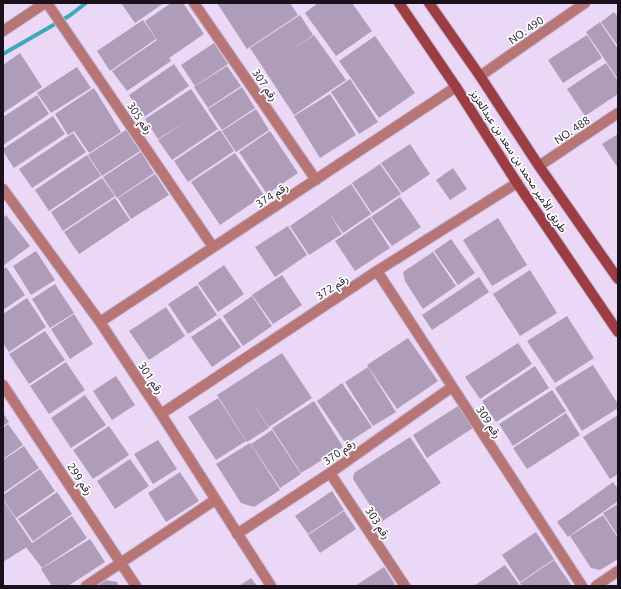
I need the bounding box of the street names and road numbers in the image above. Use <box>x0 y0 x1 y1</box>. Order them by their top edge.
street label: NO. 490 <box>506 14 546 46</box>
street label: رقم 307 <box>247 67 280 105</box>
street label: طريق الأمير محمد بن سعد بن عبدالعزيز <box>467 87 570 235</box>
street label: رقم 305 <box>122 100 155 138</box>
street label: NO. 488 <box>552 114 592 146</box>
street label: رقم 374 <box>254 180 292 212</box>
street label: رقم 372 <box>314 272 352 304</box>
street label: رقم 301 <box>133 360 166 398</box>
street label: رقم 309 <box>472 404 504 442</box>
street label: رقم 370 <box>321 437 359 470</box>
street label: رقم 299 <box>62 461 95 499</box>
street label: رقم 303 <box>361 505 393 543</box>

